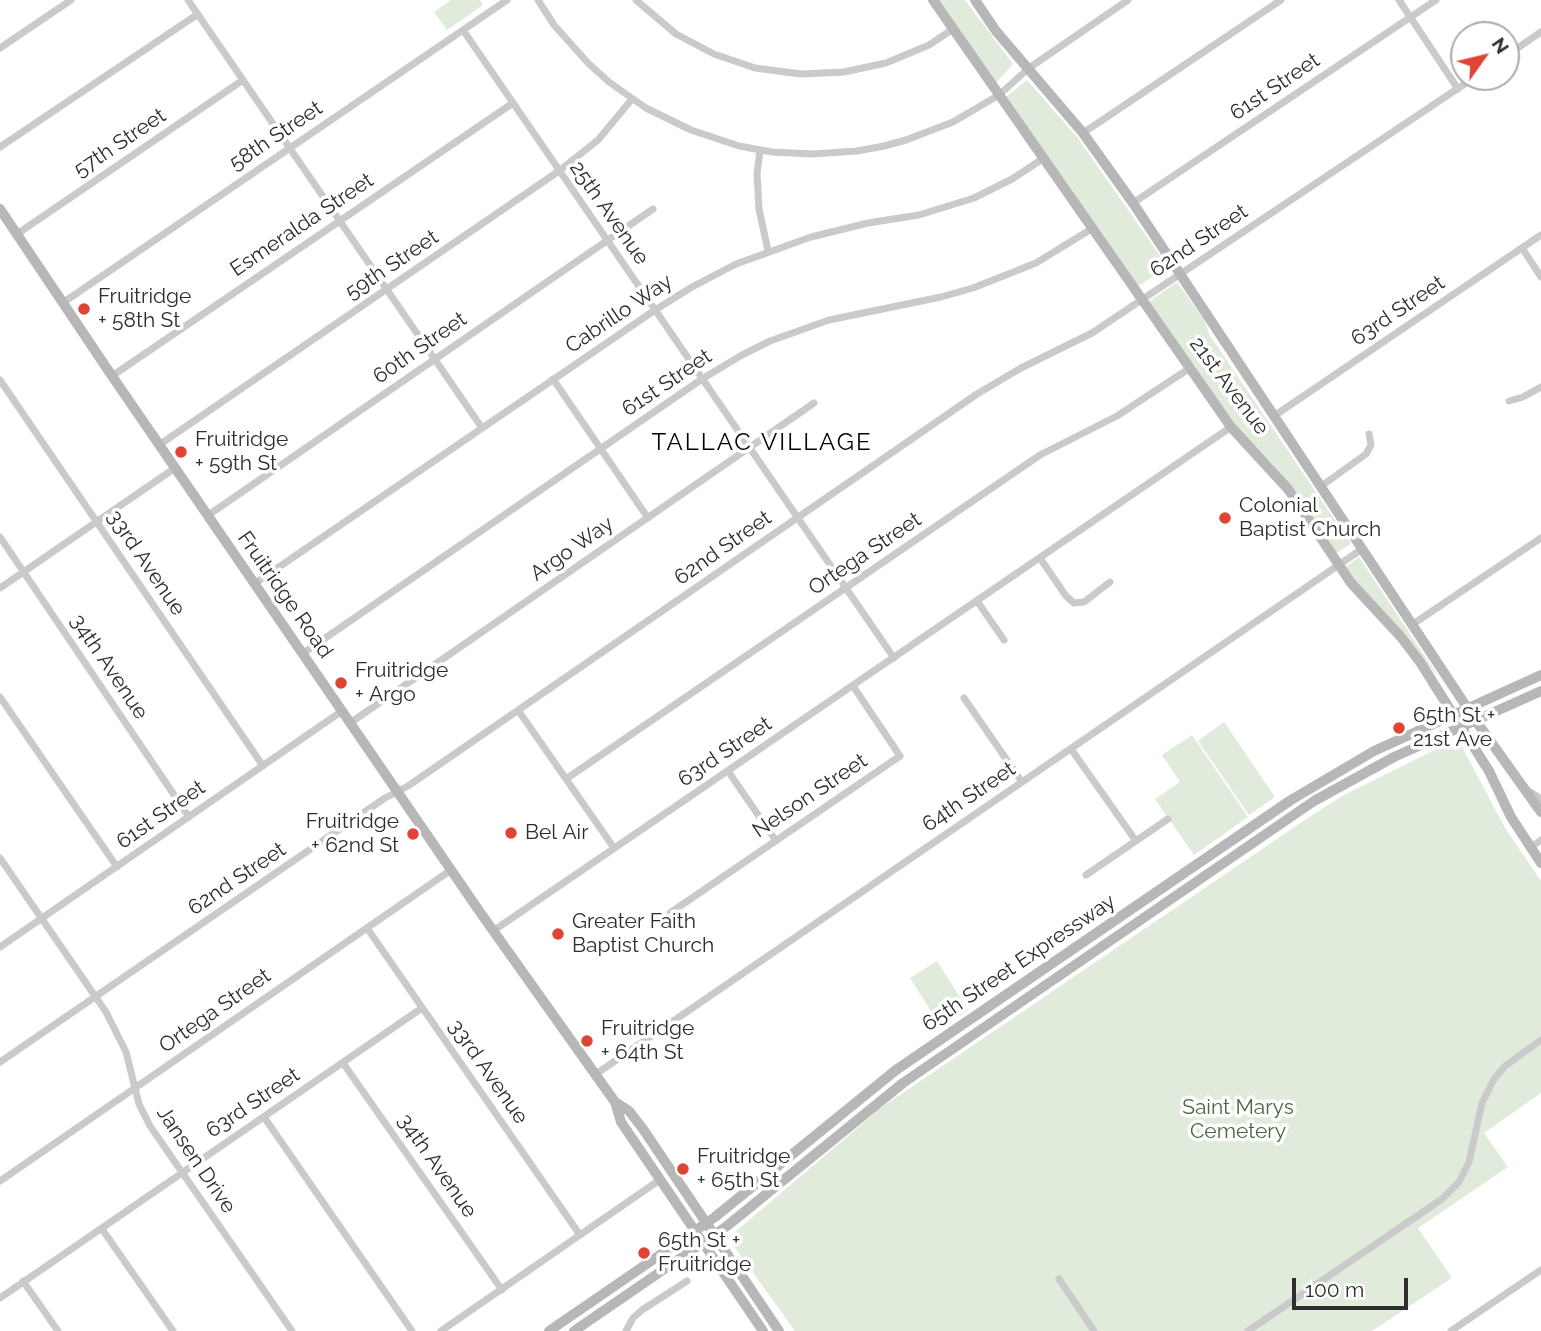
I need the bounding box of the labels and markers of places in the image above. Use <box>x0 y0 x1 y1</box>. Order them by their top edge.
place label: Fruitridge + 58th St <box>98 284 191 334</box>
marker: Fruitridge + 58th St <box>76 301 92 317</box>
place label: Fruitridge + 59th St <box>195 427 288 477</box>
marker: Fruitridge + 59th St <box>173 444 189 460</box>
place label: Colonial Baptist Church <box>1239 493 1381 543</box>
marker: Colonial Baptist Church <box>1217 510 1233 526</box>
place label: Fruitridge + Argo <box>355 658 448 708</box>
marker: Fruitridge + Argo <box>333 675 349 691</box>
place label: 65th St + 21st Ave <box>1413 703 1495 753</box>
marker: 65th St + 21st Ave <box>1391 720 1407 736</box>
place label: Fruitridge + 62nd St <box>306 809 399 859</box>
place label: Bel Air <box>525 820 589 846</box>
marker: Bel Air <box>503 825 519 841</box>
marker: Fruitridge + 62nd St <box>405 826 421 842</box>
place label: Greater Faith Baptist Church <box>572 909 714 959</box>
marker: Greater Faith Baptist Church <box>550 926 566 942</box>
place label: Fruitridge + 64th St <box>601 1016 694 1066</box>
marker: Fruitridge + 64th St <box>579 1033 595 1049</box>
place label: Fruitridge + 65th St <box>697 1144 790 1194</box>
marker: Fruitridge + 65th St <box>675 1161 691 1177</box>
place label: 65th St + Fruitridge <box>658 1228 751 1278</box>
marker: 65th St + Fruitridge <box>636 1245 652 1261</box>

